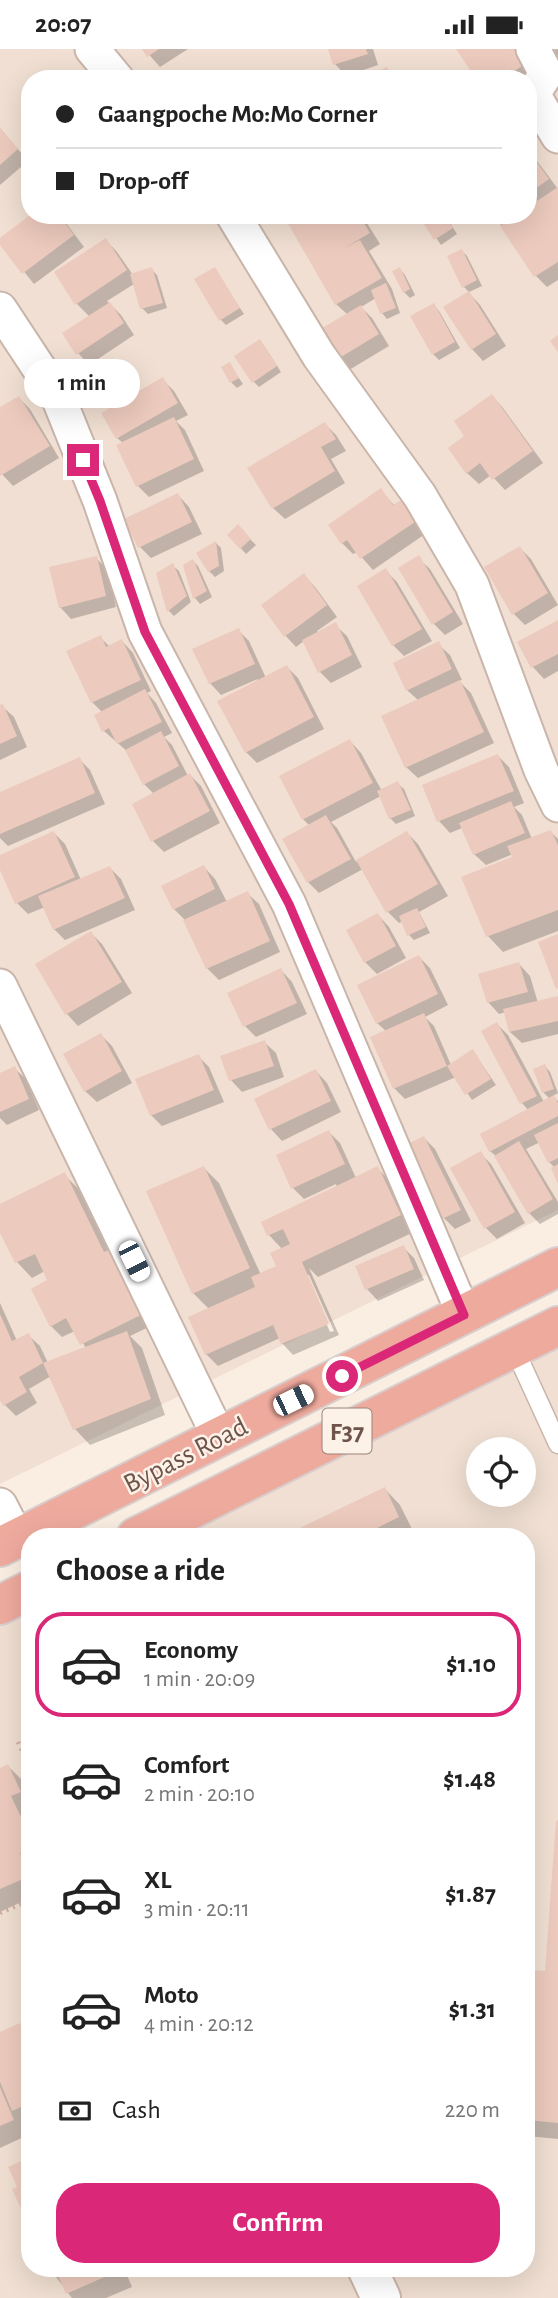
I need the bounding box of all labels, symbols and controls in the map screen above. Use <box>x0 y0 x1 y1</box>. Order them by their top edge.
text: 20:07 <box>35 11 92 37</box>
text: Gaangpoche Mo:Mo Corner <box>98 101 377 127</box>
text: Drop-off <box>98 168 187 194</box>
callout: 1 min <box>25 359 141 407</box>
text: 1 min <box>58 372 106 395</box>
route end <box>67 444 99 476</box>
car <box>116 1238 153 1284</box>
route start <box>326 1360 358 1392</box>
car <box>270 1381 317 1419</box>
road number: F37 <box>322 1408 372 1453</box>
street label: Bypass Road <box>119 1413 253 1499</box>
map controls <box>466 1437 536 1507</box>
button: locate <box>466 1437 536 1507</box>
text: Choose a ride <box>56 1554 225 1586</box>
icon: car <box>60 1633 123 1696</box>
text: Economy <box>144 1637 238 1663</box>
text: $1.10 <box>446 1651 496 1677</box>
text: 1 min · 20:09 <box>144 1668 255 1691</box>
icon: car <box>60 1748 123 1811</box>
text: Comfort <box>144 1752 229 1778</box>
text: $1.48 <box>443 1766 496 1792</box>
text: 2 min · 20:10 <box>144 1783 255 1806</box>
icon: car <box>60 1863 123 1926</box>
text: XL <box>144 1867 171 1893</box>
text: $1.87 <box>445 1881 496 1907</box>
text: 3 min · 20:11 <box>144 1898 250 1921</box>
icon: car <box>60 1978 123 2041</box>
text: Moto <box>144 1982 199 2008</box>
text: $1.31 <box>448 1996 496 2022</box>
text: 4 min · 20:12 <box>144 2013 254 2036</box>
icon: cash <box>56 2092 94 2130</box>
text: Cash <box>112 2097 161 2123</box>
text: 220 m <box>445 2099 500 2122</box>
button: Confirm <box>56 2183 500 2263</box>

